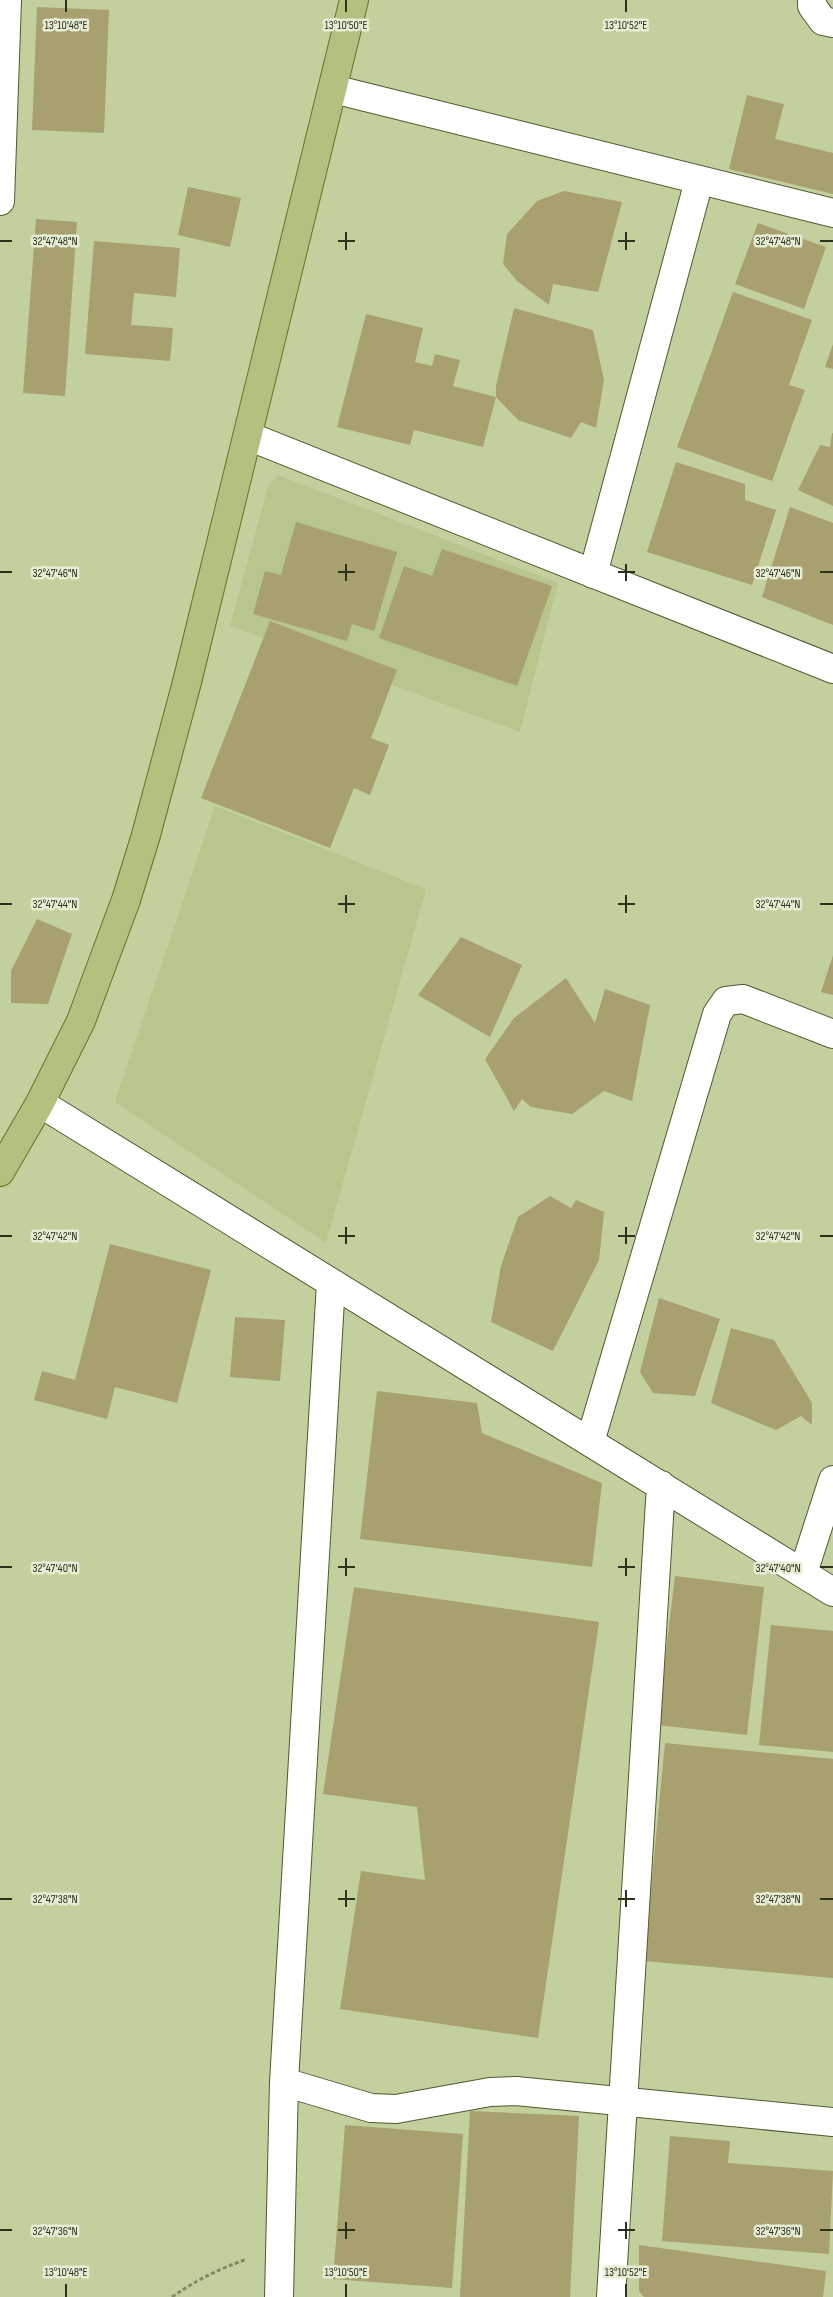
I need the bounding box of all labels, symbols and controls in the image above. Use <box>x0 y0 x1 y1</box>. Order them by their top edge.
text: 13°10'48"E <box>45 18 88 33</box>
text: 13°10'50"E <box>325 18 367 33</box>
text: 13°10'52"E <box>605 18 647 33</box>
text: 32°47'48"N <box>32 234 78 249</box>
text: 32°47'48"N <box>755 234 801 249</box>
text: 32°47'46"N <box>32 566 78 581</box>
text: 32°47'46"N <box>755 566 801 581</box>
text: 32°47'44"N <box>33 897 77 912</box>
text: 32°47'44"N <box>756 897 800 912</box>
text: 32°47'42"N <box>33 1229 77 1244</box>
text: 32°47'42"N <box>756 1229 800 1244</box>
text: 32°47'40"N <box>32 1561 78 1576</box>
text: 32°47'40"N <box>755 1561 801 1576</box>
text: 32°47'38"N <box>32 1892 78 1907</box>
text: 32°47'38"N <box>755 1892 801 1907</box>
text: 32°47'36"N <box>32 2224 78 2239</box>
text: 32°47'36"N <box>755 2224 801 2239</box>
text: 13°10'48"E <box>45 2265 88 2280</box>
text: 13°10'50"E <box>325 2265 367 2280</box>
text: 13°10'52"E <box>605 2265 647 2280</box>

